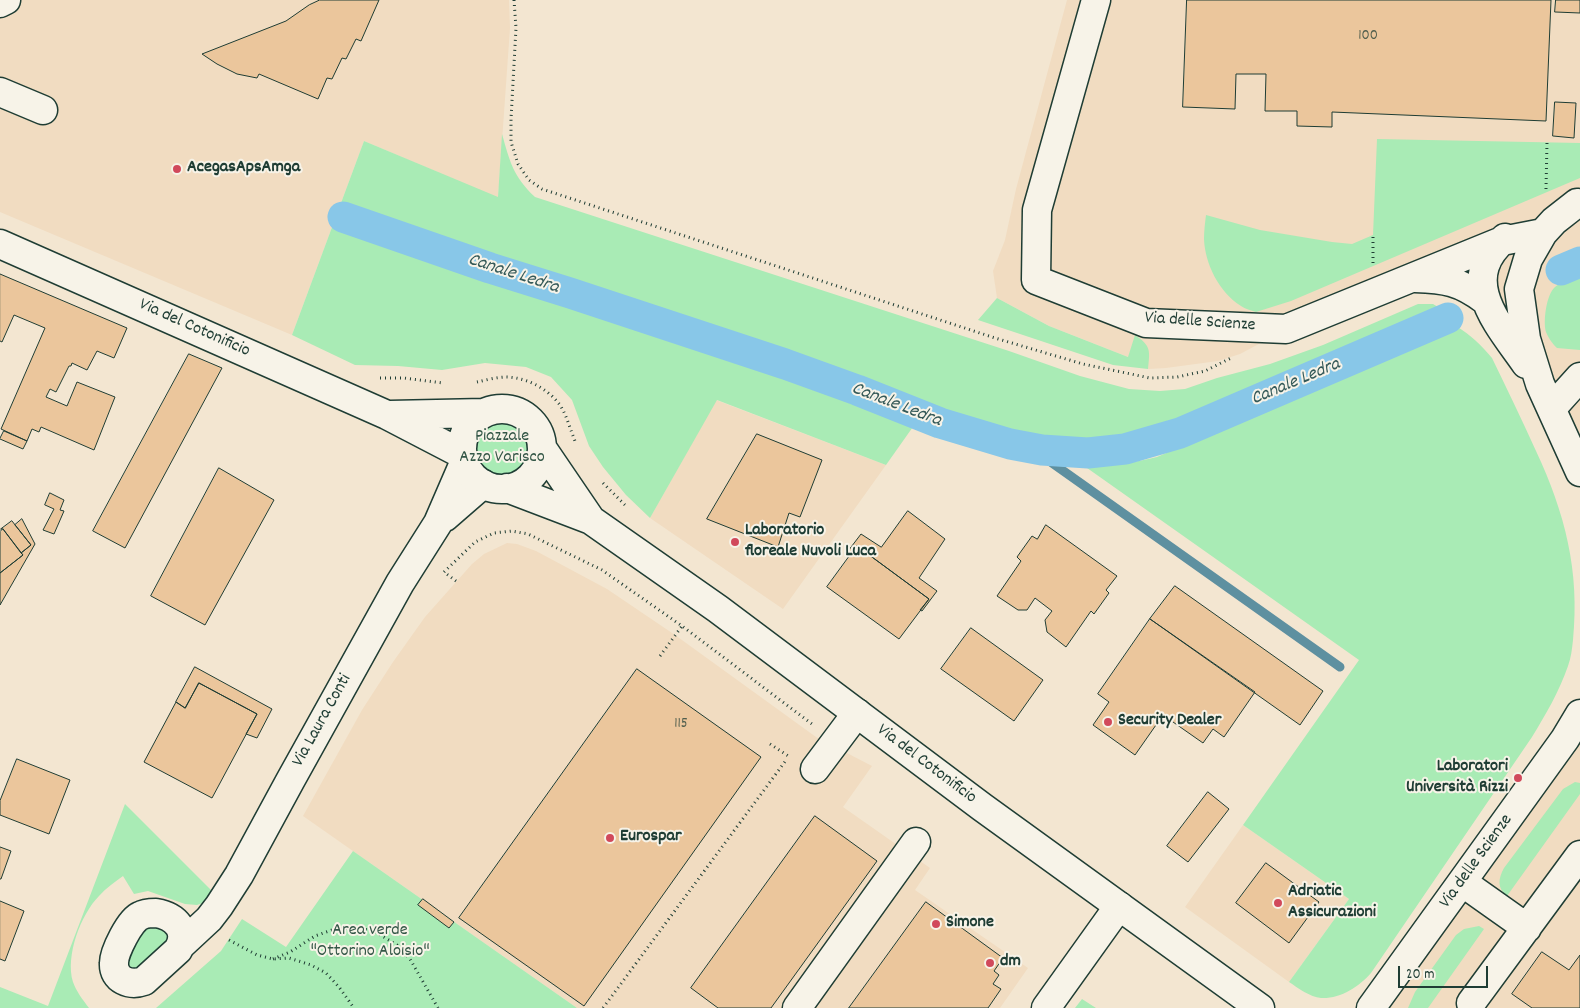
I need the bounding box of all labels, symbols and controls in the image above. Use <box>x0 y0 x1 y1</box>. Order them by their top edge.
house number: 100 <box>1358 28 1378 46</box>
place label: AcegasApsAmga <box>187 158 300 180</box>
marker: AcegasApsAmga <box>171 163 183 175</box>
water label: Canale Ledra <box>465 250 561 300</box>
street label: Via del Cotonificio <box>135 295 253 363</box>
street label: Via delle Scienze <box>1144 308 1256 338</box>
water label: Canale Ledra <box>1248 354 1344 412</box>
water label: Canale Ledra <box>848 378 944 434</box>
park label: Piazzale Azzo Varisco <box>459 427 545 469</box>
place label: Laboratorio floreale Nuvoli Luca <box>745 521 876 564</box>
marker: Laboratorio floreale Nuvoli Luca <box>729 536 741 548</box>
street label: Via Laura Conti <box>289 671 357 771</box>
place label: Security Dealer <box>1118 711 1221 733</box>
house number: 115 <box>674 716 688 734</box>
marker: Security Dealer <box>1102 716 1114 728</box>
street label: Via del Cotonificio <box>872 720 980 810</box>
place label: Laboratori Università Rizzi <box>1406 757 1508 800</box>
marker: Laboratori Università Rizzi <box>1512 772 1524 784</box>
street label: Via delle Scienze <box>1436 811 1518 913</box>
place label: Eurospar <box>620 827 682 849</box>
marker: Eurospar <box>604 832 616 844</box>
place label: Adriatic Assicurazioni <box>1288 882 1376 924</box>
marker: Adriatic Assicurazioni <box>1272 897 1284 909</box>
place label: Simone <box>946 913 994 935</box>
marker: Simone <box>930 918 942 930</box>
park label: Area verde "Ottorino Aloisio" <box>310 921 430 964</box>
place label: dm <box>1000 952 1021 974</box>
scale bar <box>1400 956 1490 988</box>
marker: dm <box>984 957 996 969</box>
text: 20 m <box>1406 964 1434 986</box>

